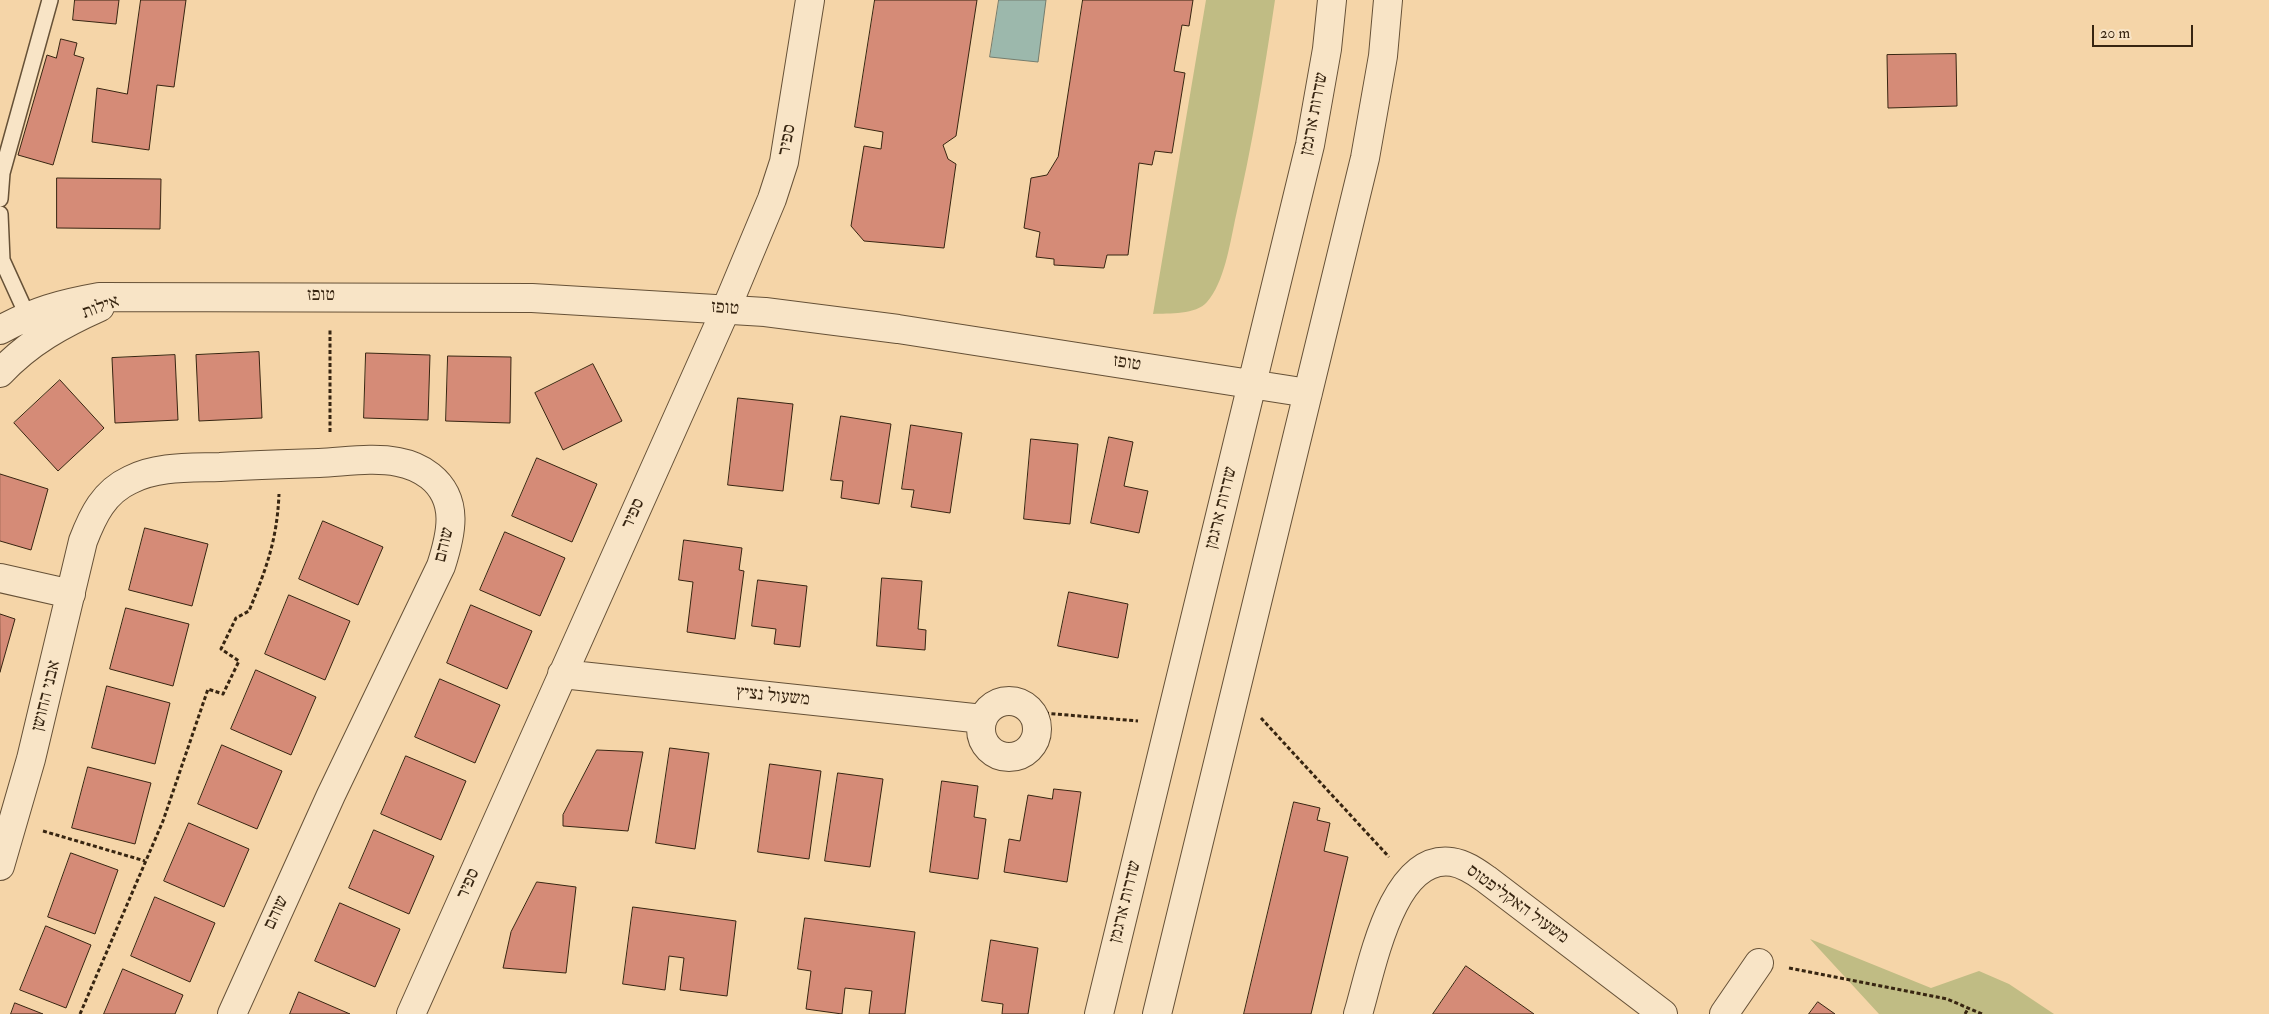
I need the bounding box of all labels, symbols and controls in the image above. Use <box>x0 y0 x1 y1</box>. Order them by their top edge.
scale bar <box>2094 15 2195 47</box>
text: 20 m <box>2100 24 2130 43</box>
street label: שדרות ארגמן <box>1296 71 1334 157</box>
street label: ספיר <box>774 123 802 157</box>
street label: טופז <box>307 285 335 307</box>
street label: אילות <box>79 291 123 325</box>
street label: טופז <box>710 297 740 321</box>
street label: טופז <box>1111 351 1143 377</box>
street label: שדרות ארגמן <box>1201 465 1243 551</box>
street label: ספיר <box>618 495 650 533</box>
street label: שוהם <box>430 525 460 565</box>
street label: אבני החושן <box>28 658 66 734</box>
street label: משעול נציץ <box>735 682 811 712</box>
street label: שדרות ארגמן <box>1105 859 1147 945</box>
street label: משעול האקליפטוס <box>1462 861 1572 949</box>
street label: ספיר <box>453 865 485 903</box>
street label: שוהם <box>260 892 294 934</box>

